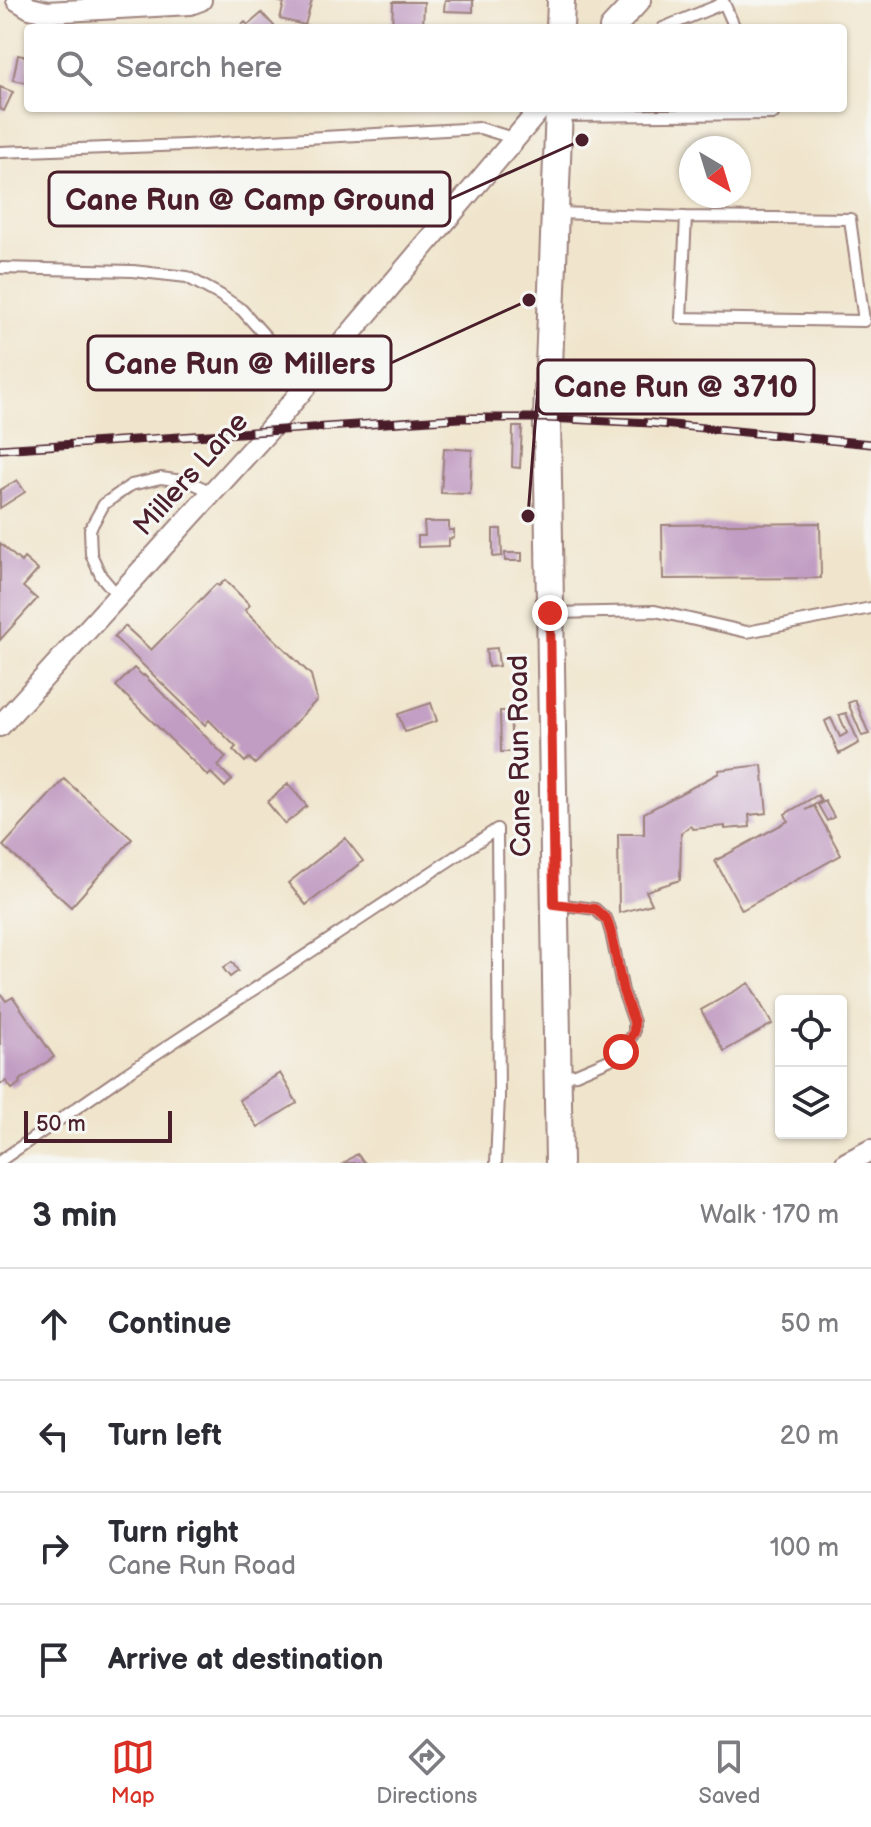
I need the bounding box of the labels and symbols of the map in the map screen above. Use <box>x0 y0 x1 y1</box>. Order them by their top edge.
north arrow <box>679 136 751 208</box>
callout: Cane Run @ Camp Ground <box>49 172 450 226</box>
text: Cane Run @ Camp Ground <box>65 183 435 219</box>
callout: Cane Run @ Millers <box>88 336 391 390</box>
text: Cane Run @ Millers <box>105 347 375 383</box>
callout: Cane Run @ 3710 <box>538 360 814 414</box>
text: Cane Run @ 3710 <box>554 370 798 406</box>
street label: Millers Lane <box>127 405 255 543</box>
route end <box>532 595 568 631</box>
street label: Cane Run Road <box>502 655 538 857</box>
route start <box>603 1034 639 1070</box>
scale bar <box>24 1107 172 1143</box>

